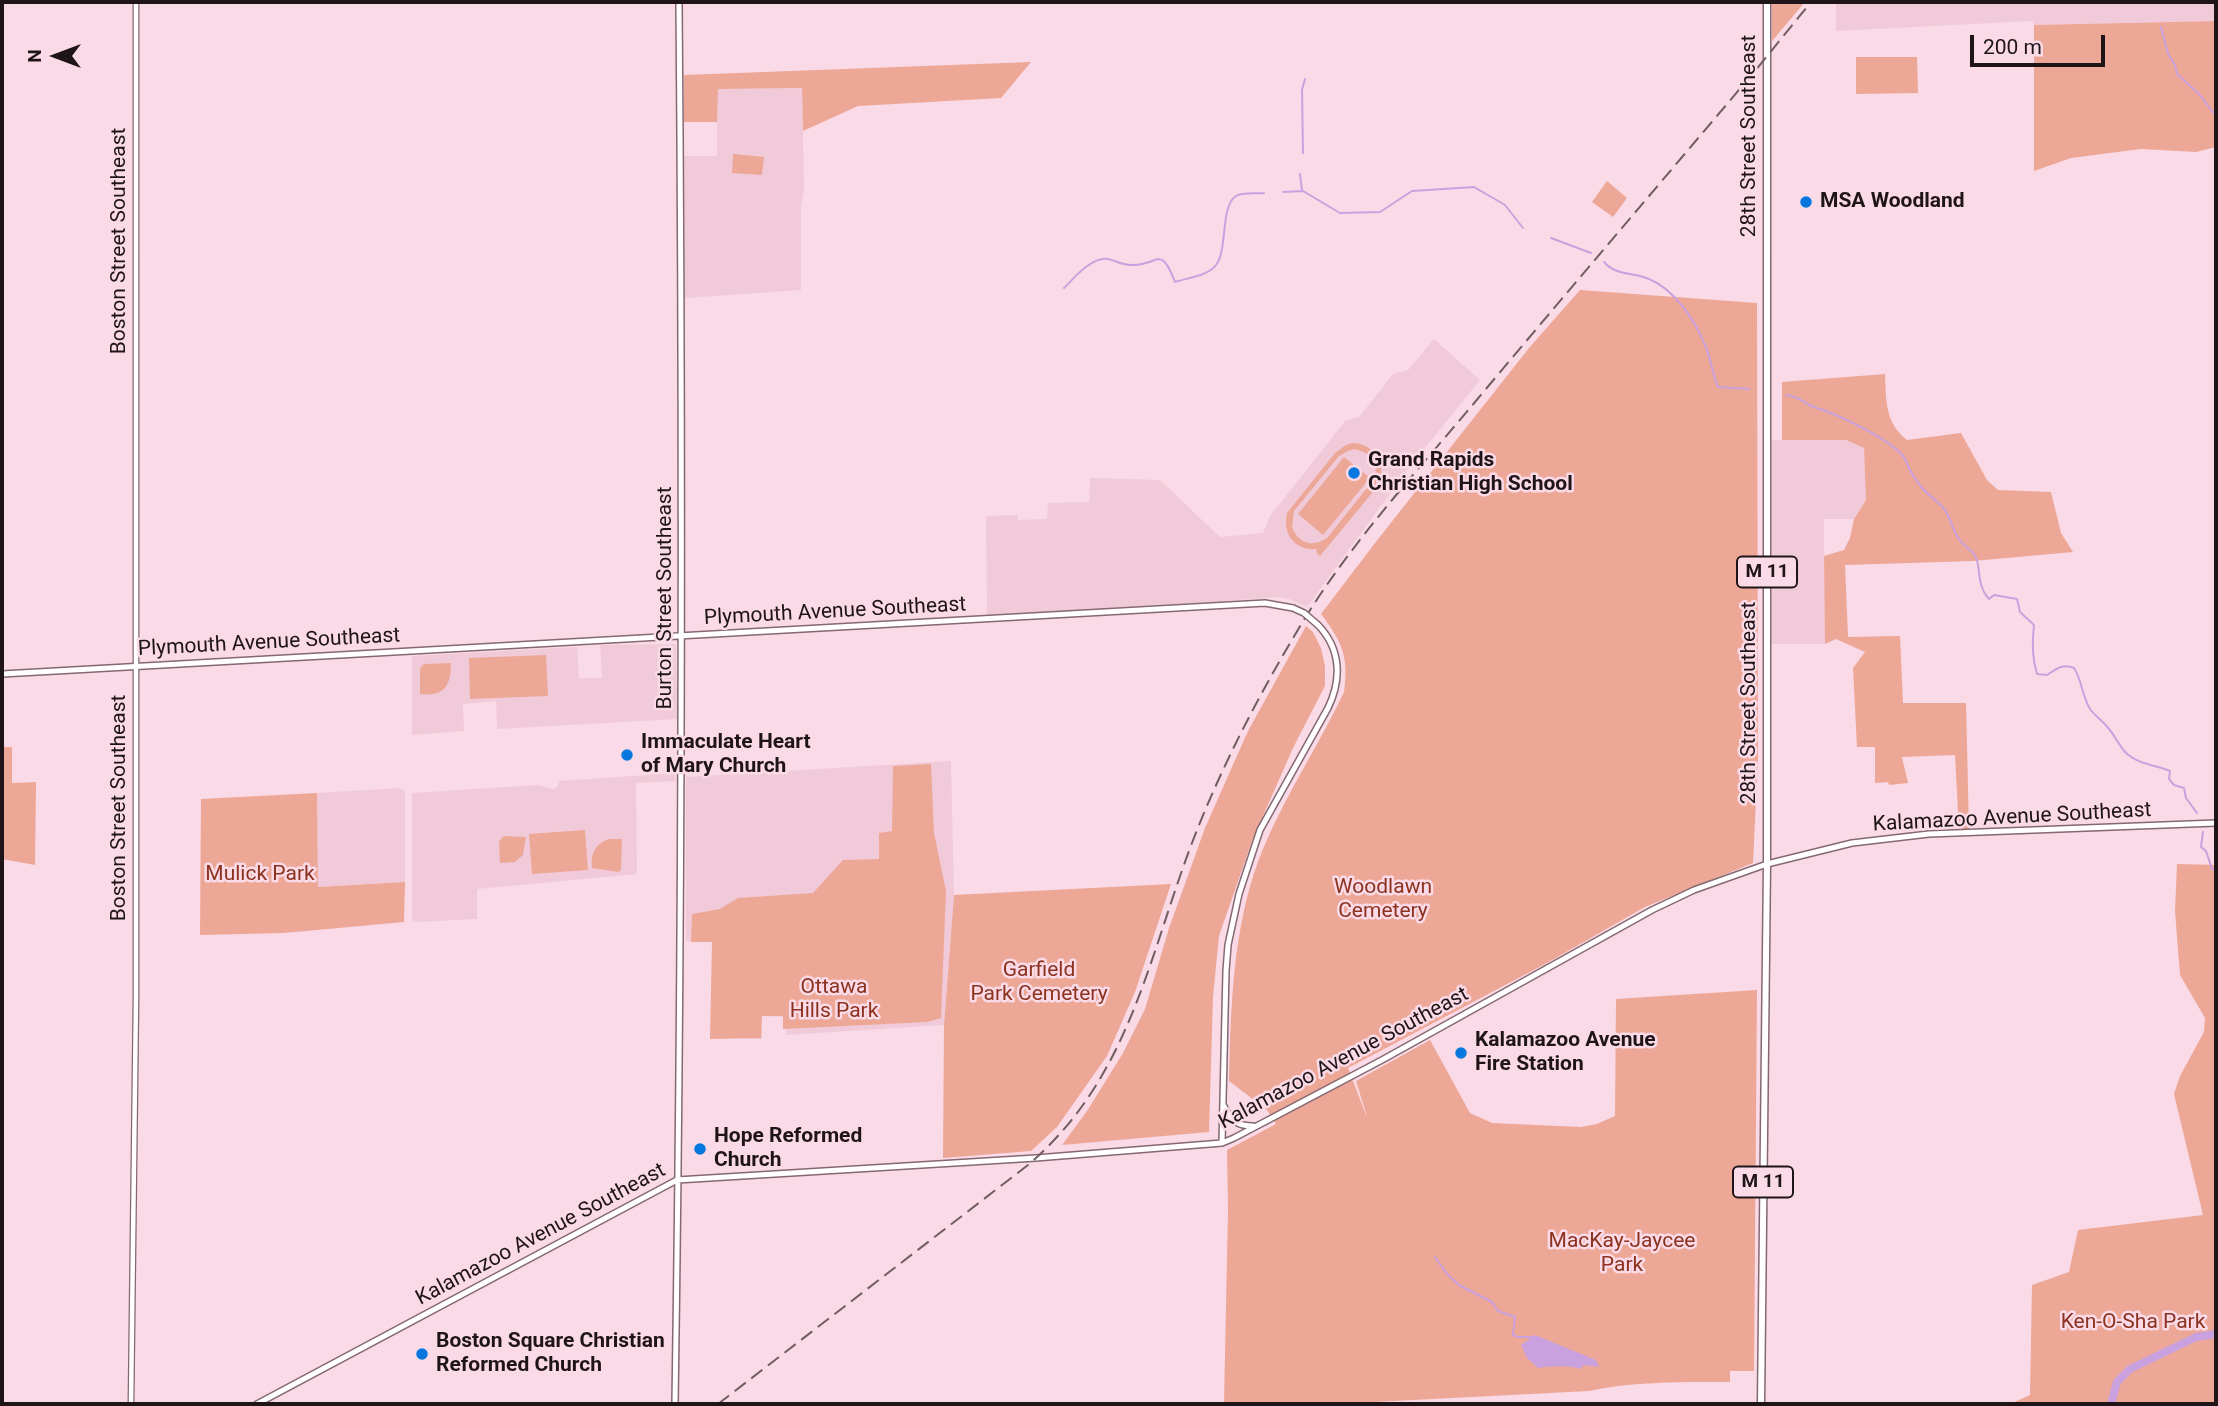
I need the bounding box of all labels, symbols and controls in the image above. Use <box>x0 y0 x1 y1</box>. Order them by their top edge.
north arrow <box>21 21 91 91</box>
scale bar <box>1973 21 2108 65</box>
street label: 28th Street Southeast <box>1737 35 1763 237</box>
text: 200 m <box>1983 35 2042 59</box>
text: N <box>23 49 46 63</box>
street label: Boston Street Southeast <box>107 128 133 354</box>
place label: MSA Woodland <box>1820 189 1965 215</box>
marker: MSA Woodland <box>1798 194 1814 210</box>
place label: Grand Rapids Christian High School <box>1368 448 1573 498</box>
marker: Grand Rapids Christian High School <box>1346 465 1362 481</box>
street label: Burton Street Southeast <box>653 486 679 710</box>
road number: M 11 <box>1737 556 1797 587</box>
street label: Plymouth Avenue Southeast <box>703 593 967 631</box>
street label: 28th Street Southeast <box>1737 602 1763 804</box>
street label: Plymouth Avenue Southeast <box>137 624 401 662</box>
street label: Boston Street Southeast <box>107 695 133 921</box>
place label: Immaculate Heart of Mary Church <box>641 730 811 780</box>
marker: Immaculate Heart of Mary Church <box>619 747 635 763</box>
street label: Kalamazoo Avenue Southeast <box>1872 798 2152 838</box>
park label: Mulick Park <box>205 862 315 888</box>
park label: Woodlawn Cemetery <box>1334 875 1432 925</box>
park label: Garfield Park Cemetery <box>970 958 1108 1008</box>
park label: Ottawa Hills Park <box>790 975 878 1025</box>
street label: Kalamazoo Avenue Southeast <box>1215 982 1473 1136</box>
place label: Kalamazoo Avenue Fire Station <box>1475 1028 1656 1078</box>
marker: Kalamazoo Avenue Fire Station <box>1453 1045 1469 1061</box>
place label: Hope Reformed Church <box>714 1124 862 1174</box>
marker: Hope Reformed Church <box>692 1141 708 1157</box>
street label: Kalamazoo Avenue Southeast <box>412 1158 670 1312</box>
road number: M 11 <box>1733 1166 1793 1198</box>
park label: MacKay-Jaycee Park <box>1549 1229 1695 1279</box>
park label: Ken-O-Sha Park <box>2061 1310 2205 1336</box>
place label: Boston Square Christian Reformed Church <box>436 1329 665 1379</box>
marker: Boston Square Christian Reformed Church <box>414 1346 430 1362</box>

